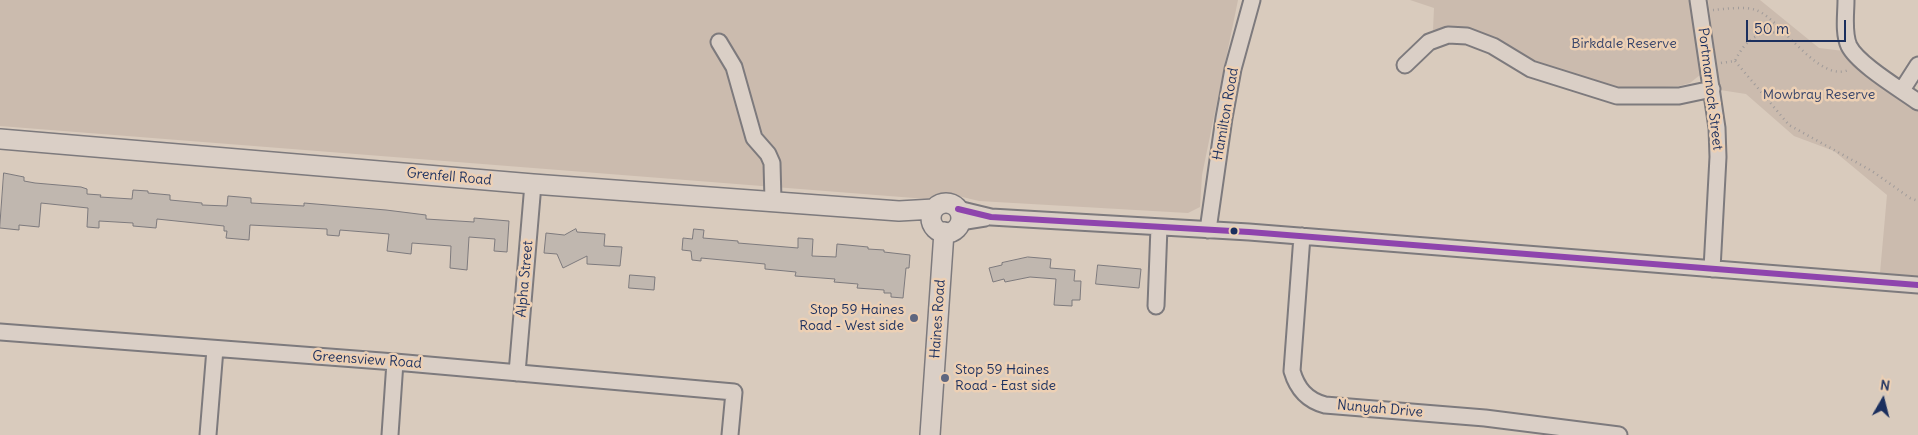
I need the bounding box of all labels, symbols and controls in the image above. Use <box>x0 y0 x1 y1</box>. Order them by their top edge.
scale bar <box>1748 10 1848 42</box>
text: 50 m <box>1754 19 1789 38</box>
street label: Portmarnock Street <box>1694 27 1726 151</box>
park label: Birkdale Reserve <box>1571 36 1677 52</box>
street label: Hamilton Road <box>1210 67 1242 161</box>
park label: Mowbray Reserve <box>1763 87 1875 103</box>
street label: Grenfell Road <box>406 165 492 189</box>
unlabelled marker <box>1229 226 1239 236</box>
street label: Alpha Street <box>513 240 537 318</box>
street label: Haines Road <box>927 279 949 359</box>
place label: Stop 59 Haines Road - West side <box>799 302 904 334</box>
marker: Stop 59 Haines Road - West side <box>908 312 920 324</box>
street label: Greensview Road <box>312 348 422 372</box>
place label: Stop 59 Haines Road - East side <box>955 362 1056 394</box>
marker: Stop 59 Haines Road - East side <box>939 372 951 384</box>
north arrow <box>1858 375 1908 425</box>
text: N <box>1879 376 1891 395</box>
street label: Nunyah Drive <box>1336 397 1424 421</box>

